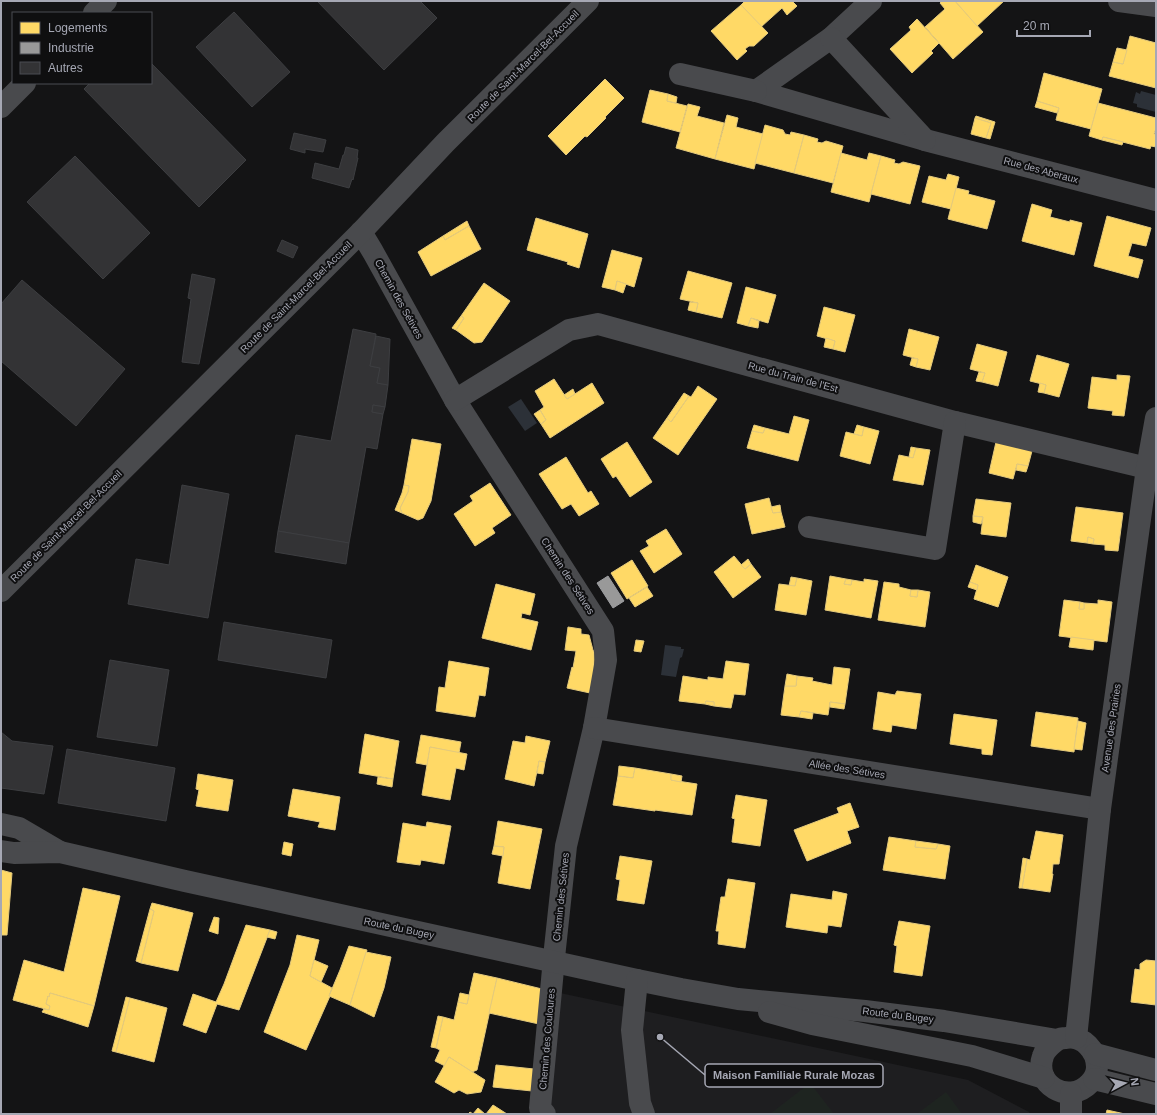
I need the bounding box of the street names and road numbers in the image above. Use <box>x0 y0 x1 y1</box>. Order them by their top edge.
street label: Route de Saint-Marcel-Bel-Accueil <box>465 8 581 124</box>
street label: Rue des Aberaux <box>1003 155 1079 185</box>
street label: Route de Saint-Marcel-Bel-Accueil <box>238 239 354 355</box>
street label: Chemin des Sétives <box>373 257 425 341</box>
street label: Rue du Train de l'Est <box>747 360 839 394</box>
street label: Route de Saint-Marcel-Bel-Accueil <box>8 468 124 584</box>
street label: Chemin des Sétives <box>539 536 597 616</box>
street label: Avenue des Prairies <box>1099 683 1123 773</box>
street label: Allée des Sétives <box>808 758 886 780</box>
street label: Chemin des Sétives <box>551 852 571 942</box>
street label: Route du Bugey <box>363 915 435 941</box>
street label: Chemin des Couloures <box>537 988 557 1090</box>
street label: Route du Bugey <box>862 1005 934 1025</box>

